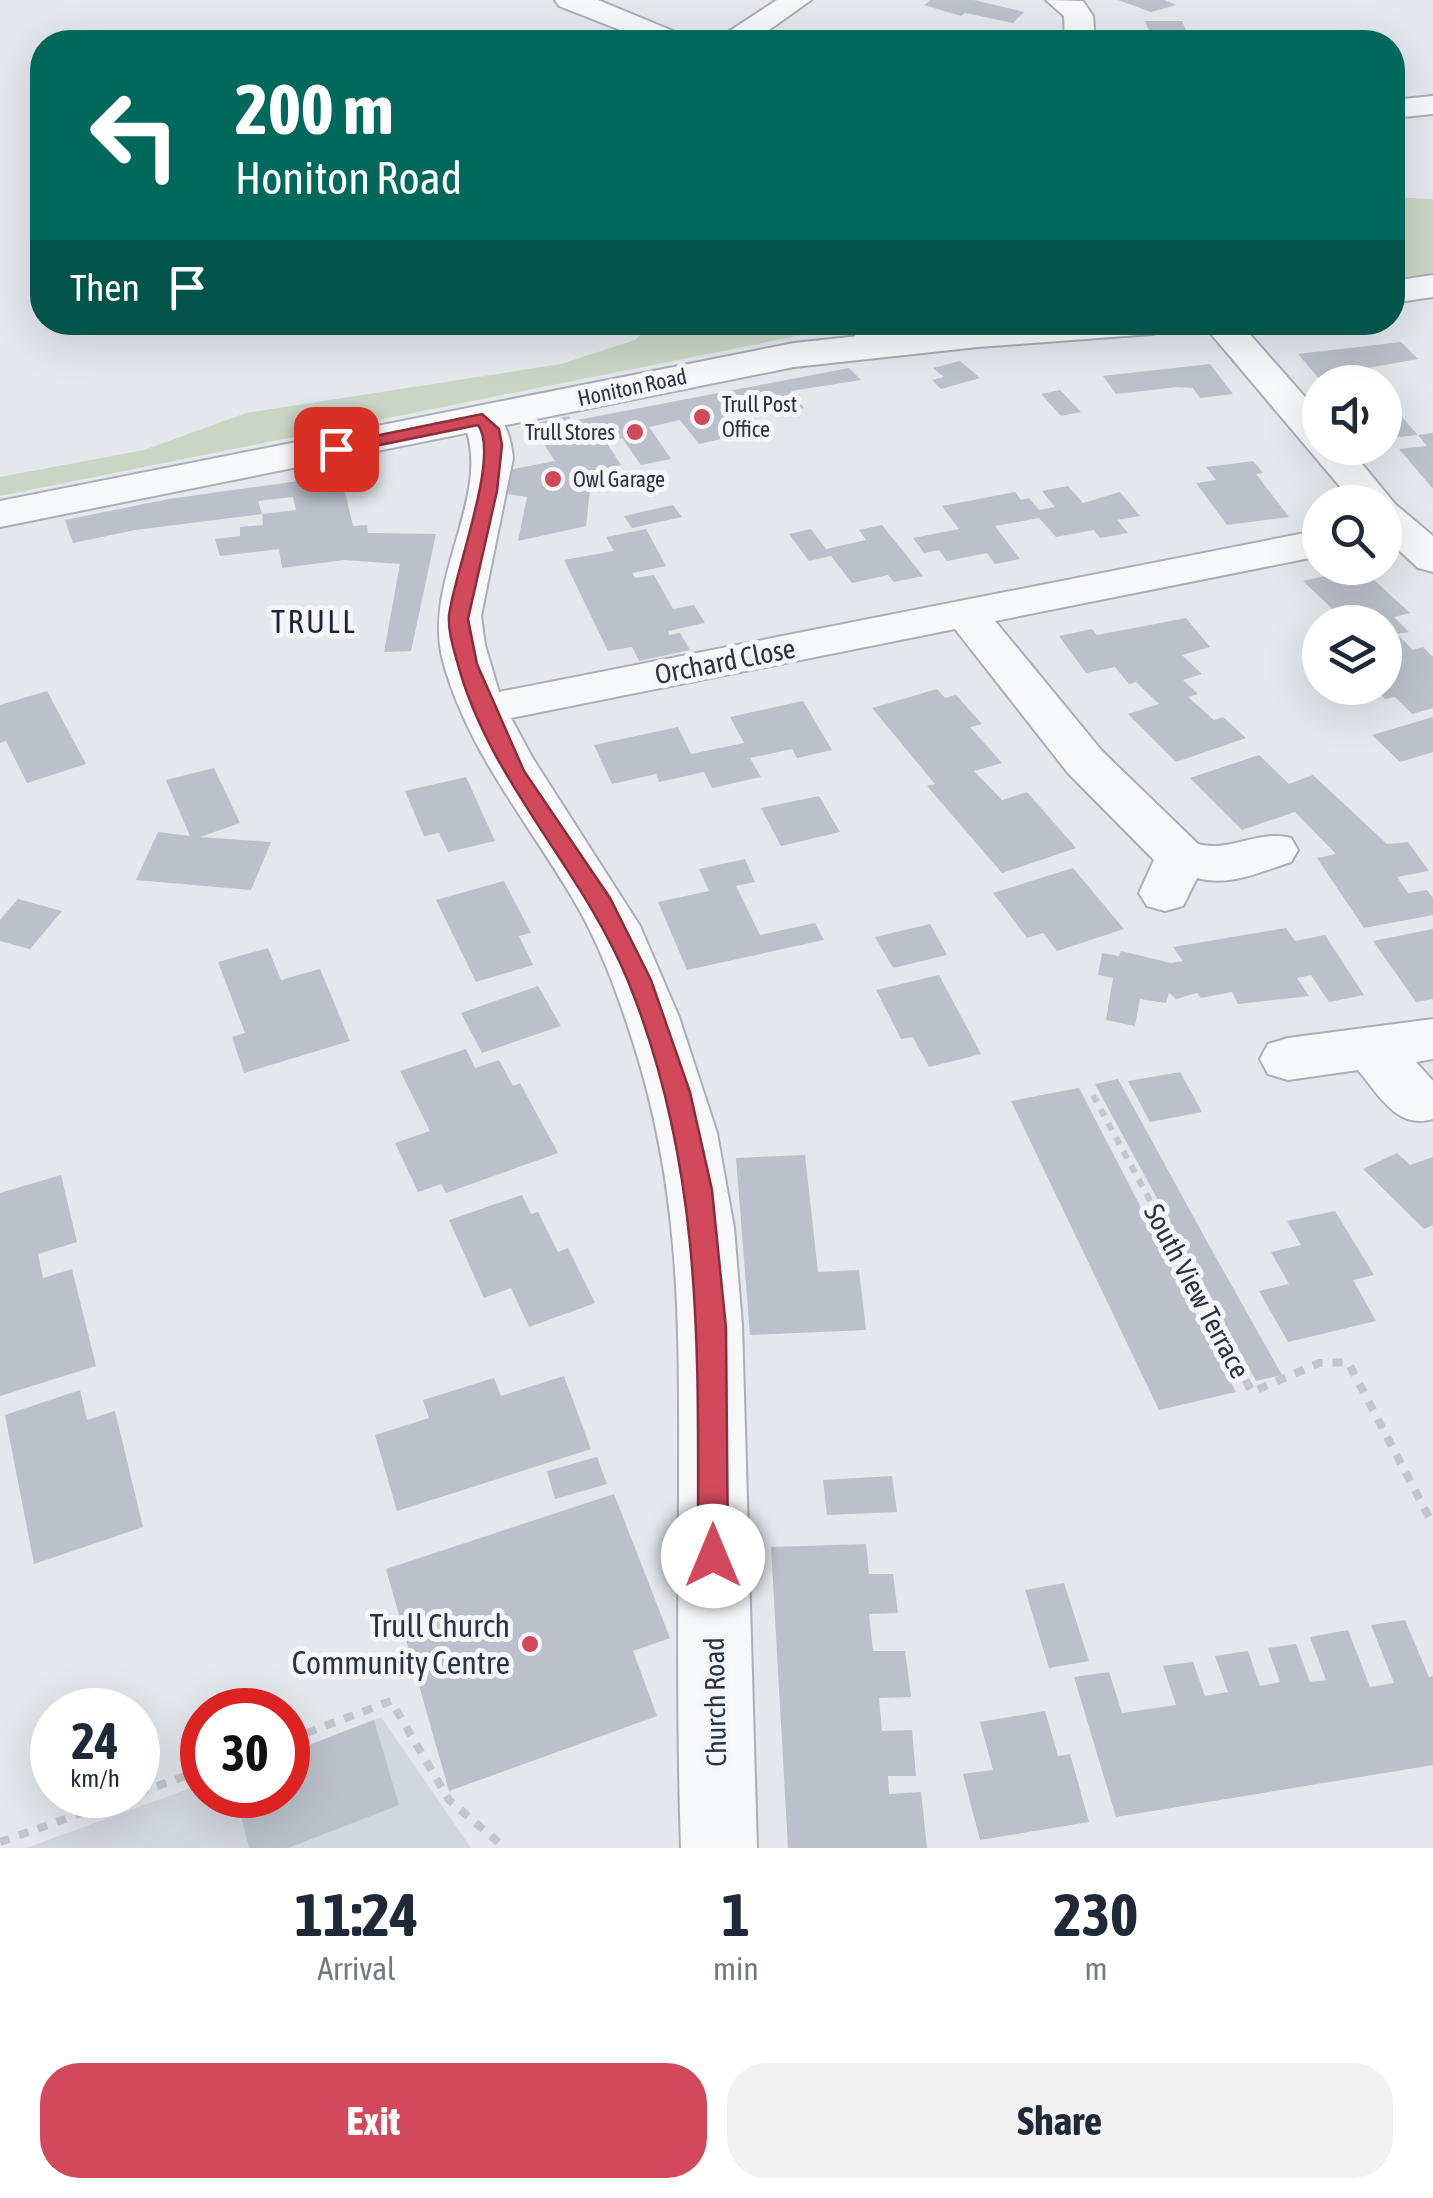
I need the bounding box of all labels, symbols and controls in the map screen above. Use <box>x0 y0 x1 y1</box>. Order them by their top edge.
text: 200 m <box>235 69 394 149</box>
icon: left <box>70 70 200 200</box>
text: Honiton Road <box>235 152 462 204</box>
icon: arrive <box>160 260 215 315</box>
text: Then <box>70 266 140 309</box>
street label: Honiton Road <box>575 363 689 411</box>
map controls <box>1302 365 1402 705</box>
button: sound <box>1302 365 1402 465</box>
place label: Trull Post Office <box>722 391 797 442</box>
marker: Trull Post Office <box>691 406 713 428</box>
pin <box>294 407 379 492</box>
place label: Trull Stores <box>525 419 615 445</box>
marker: Trull Stores <box>624 421 646 443</box>
icon: arrive <box>309 422 364 477</box>
place label: Owl Garage <box>573 466 665 492</box>
marker: Owl Garage <box>542 468 564 490</box>
button: search <box>1302 485 1402 585</box>
district label: TRULL <box>271 603 357 640</box>
button: layers <box>1302 605 1402 705</box>
street label: Orchard Close <box>652 632 798 690</box>
street label: South View Terrace <box>1138 1199 1256 1383</box>
position arrow <box>661 1504 765 1608</box>
place label: Trull Church Community Centre <box>292 1607 510 1681</box>
marker: Trull Church Community Centre <box>519 1633 541 1655</box>
street label: Church Road <box>698 1637 732 1767</box>
speed limit sign: 30 <box>180 1688 310 1818</box>
text: 24 <box>71 1712 118 1770</box>
text: km/h <box>70 1764 120 1792</box>
text: 11:24 <box>295 1880 418 1949</box>
text: 1 <box>722 1880 750 1949</box>
text: 230 <box>1054 1880 1138 1949</box>
text: Arrival <box>317 1950 396 1987</box>
text: min <box>713 1950 759 1987</box>
text: m <box>1084 1950 1107 1987</box>
button: Exit <box>40 2063 707 2178</box>
button: Share <box>727 2063 1393 2178</box>

